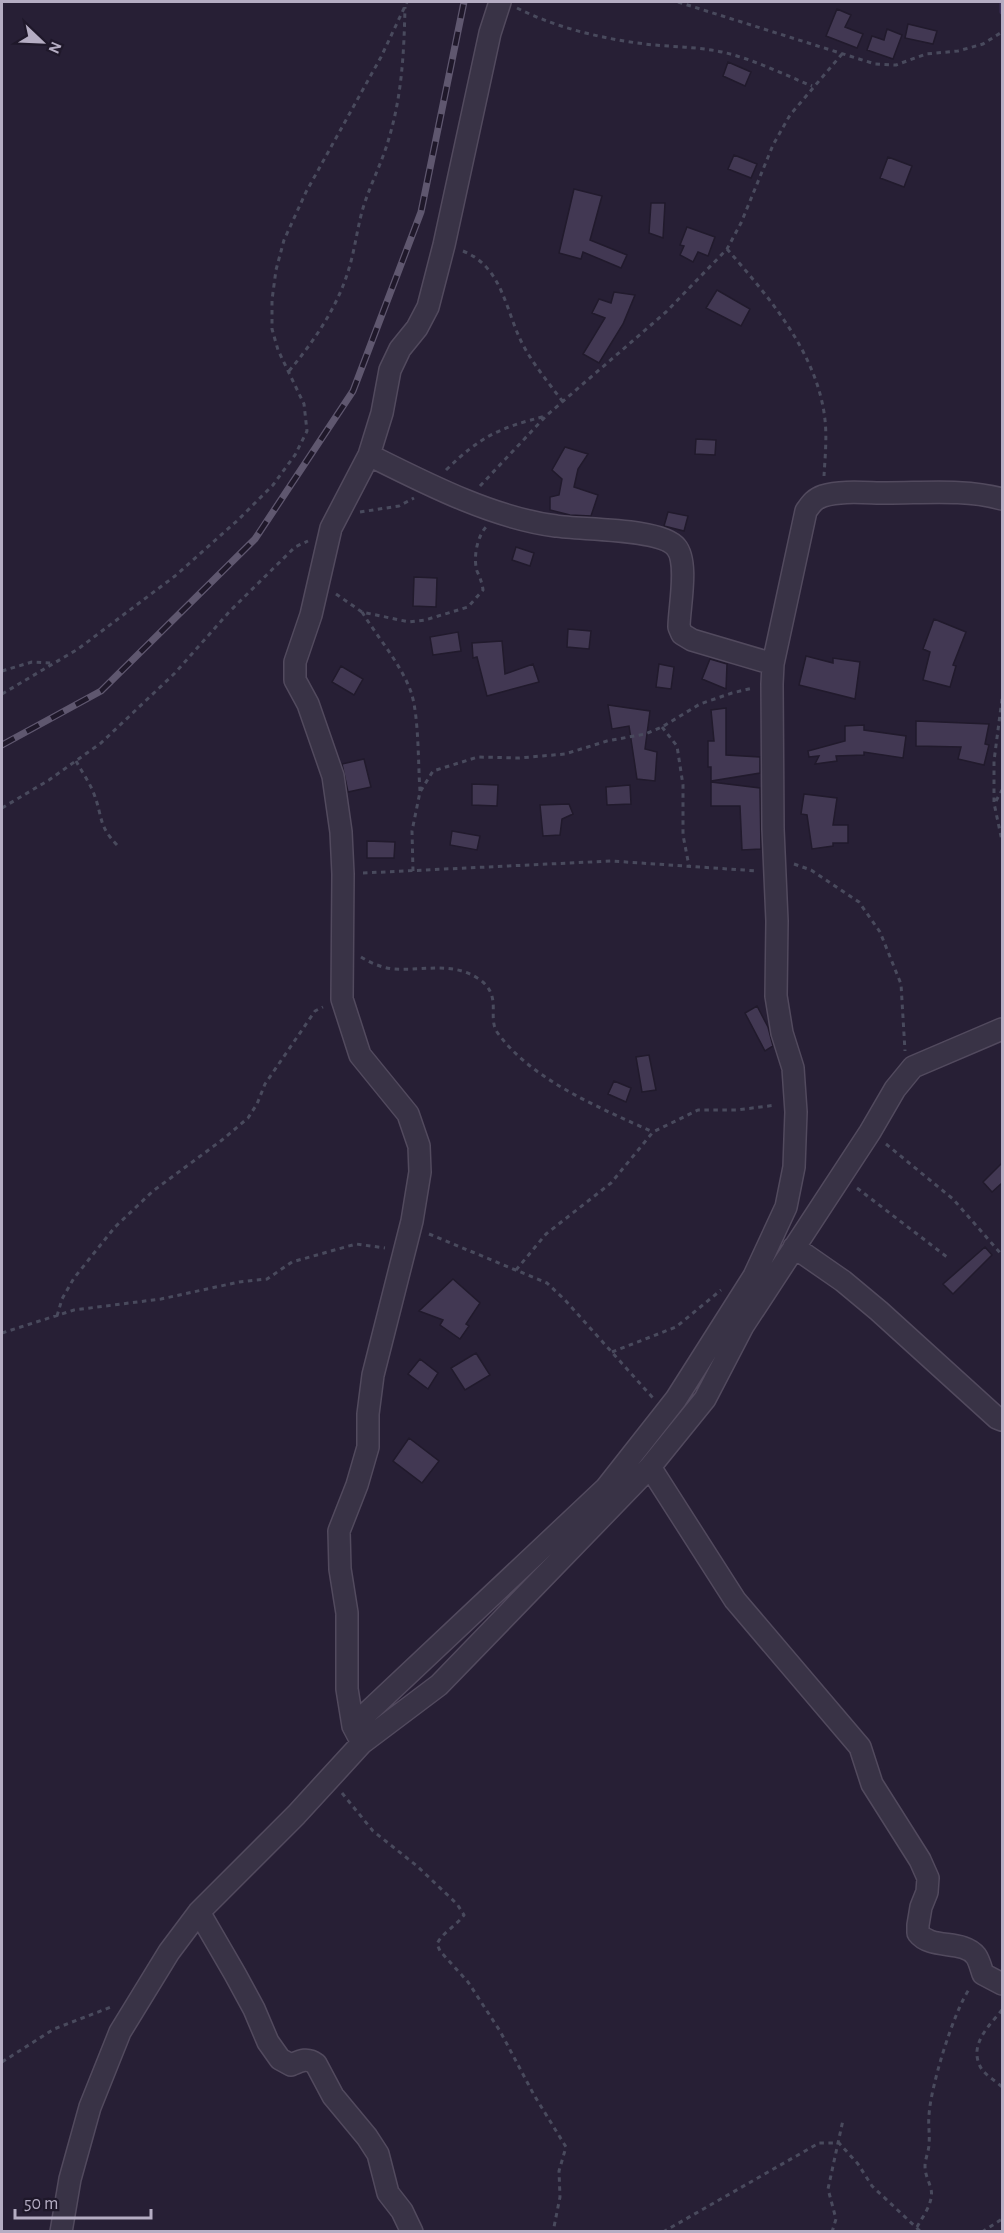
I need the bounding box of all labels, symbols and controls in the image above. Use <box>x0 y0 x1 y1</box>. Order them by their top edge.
north arrow <box>12 12 72 72</box>
text: N <box>45 39 64 56</box>
scale bar <box>15 2182 152 2220</box>
text: 50 m <box>24 2195 58 2213</box>

